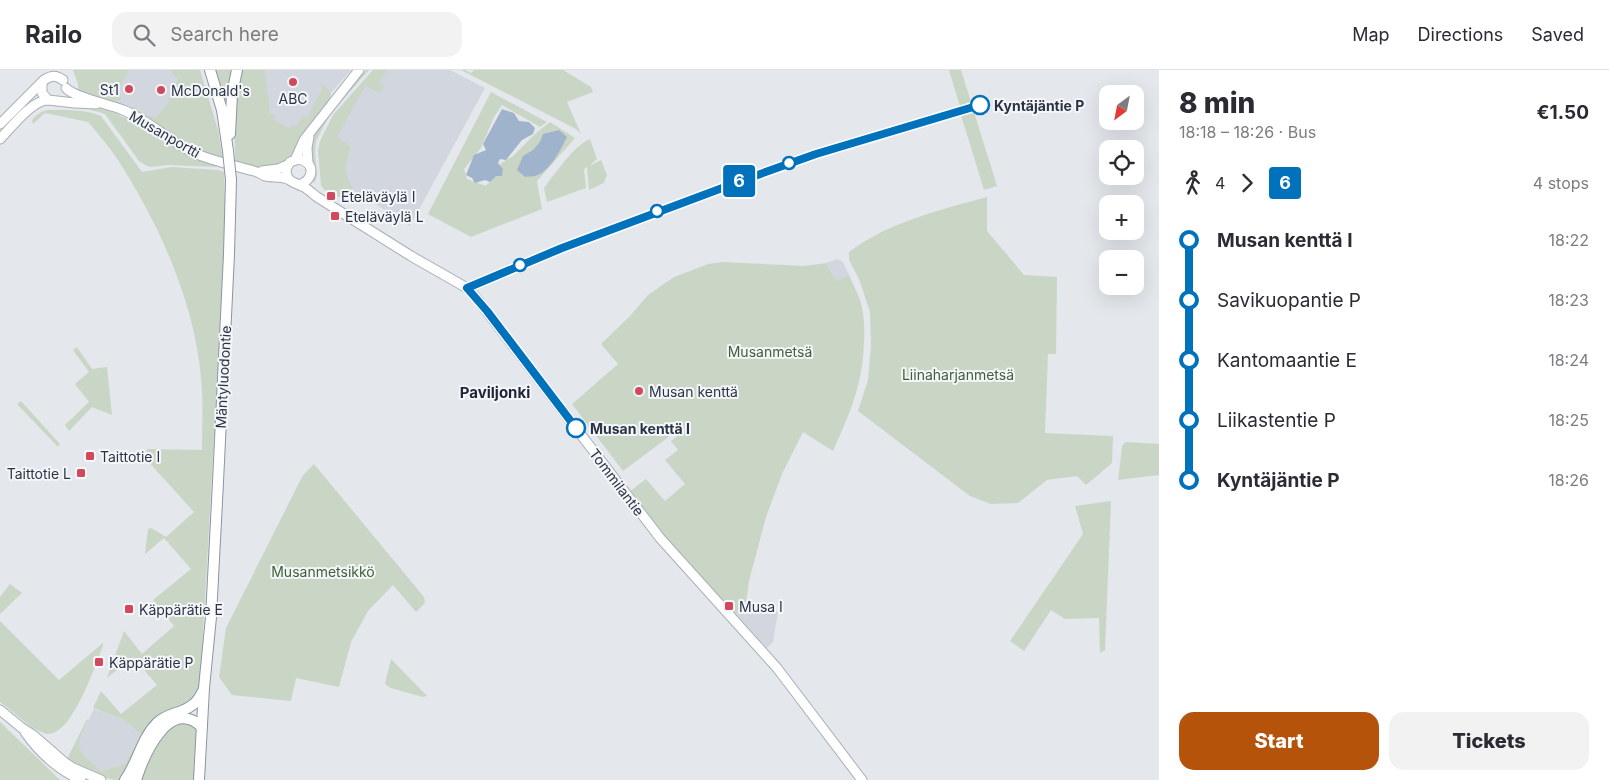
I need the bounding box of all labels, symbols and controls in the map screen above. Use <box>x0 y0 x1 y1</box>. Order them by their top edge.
search box <box>112 12 462 57</box>
text: Railo <box>25 20 82 49</box>
icon: search <box>130 21 158 49</box>
text: Search here <box>170 23 279 46</box>
text: Map <box>1352 24 1390 45</box>
text: Directions <box>1418 24 1503 45</box>
text: Saved <box>1531 24 1584 45</box>
marker: ABC <box>287 76 299 88</box>
place label: St1 <box>100 81 119 98</box>
place label: McDonald's <box>171 82 250 99</box>
marker: St1 <box>123 83 135 95</box>
marker: McDonald's <box>155 84 167 96</box>
north arrow <box>1099 85 1144 130</box>
map controls <box>1099 85 1144 295</box>
text: 8 min <box>1179 86 1255 120</box>
place label: ABC <box>278 90 308 107</box>
marker: Kyntäjäntie P <box>970 95 990 115</box>
place label: Kyntäjäntie P <box>994 97 1084 114</box>
text: €1.50 <box>1537 101 1589 124</box>
street label: Musanportti <box>126 107 204 161</box>
text: 18:18 – 18:26 · Bus <box>1179 122 1316 142</box>
button: locate <box>1099 140 1144 185</box>
unlabelled marker <box>782 156 796 170</box>
line badge: 6 <box>723 165 755 197</box>
icon: walk <box>1179 169 1207 197</box>
icon: forward <box>1233 169 1261 197</box>
text: 6 <box>733 170 745 191</box>
text: 6 <box>1279 172 1291 193</box>
text: 4 <box>1215 173 1225 193</box>
text: 4 stops <box>1533 173 1589 193</box>
place label: Eteläväylä I <box>341 188 415 205</box>
marker: Eteläväylä I <box>325 190 337 202</box>
button: + <box>1099 195 1144 240</box>
unlabelled marker <box>650 204 664 218</box>
place label: Eteläväylä L <box>345 208 424 225</box>
marker: Eteläväylä L <box>329 210 341 222</box>
text: Musan kenttä I <box>1217 229 1352 252</box>
text: 18:22 <box>1548 230 1589 250</box>
button: − <box>1099 250 1144 295</box>
unlabelled marker <box>513 258 527 272</box>
text: Savikuopantie P <box>1217 289 1361 312</box>
text: 18:23 <box>1548 290 1589 310</box>
street label: Mäntyluodontie <box>212 325 234 429</box>
park label: Musanmetsä <box>728 343 812 360</box>
text: Kantomaantie E <box>1217 349 1357 372</box>
text: 18:24 <box>1548 350 1589 370</box>
park label: Liinaharjanmetsä <box>902 366 1014 383</box>
district label: Paviljonki <box>460 383 530 402</box>
place label: Musan kenttä <box>649 383 738 400</box>
marker: Musan kenttä <box>633 385 645 397</box>
text: Liikastentie P <box>1217 409 1336 432</box>
text: 18:25 <box>1549 410 1589 430</box>
marker: Musan kenttä I <box>566 418 586 438</box>
place label: Musan kenttä I <box>590 420 690 437</box>
street label: Tommilantie <box>586 445 648 519</box>
place label: Taittotie I <box>100 448 160 465</box>
marker: Taittotie I <box>84 450 96 462</box>
place label: Taittotie L <box>7 465 71 482</box>
marker: Taittotie L <box>75 467 87 479</box>
text: Kyntäjäntie P <box>1217 469 1340 492</box>
text: 18:26 <box>1548 470 1589 490</box>
park label: Musanmetsikkö <box>271 563 375 580</box>
place label: Musa I <box>739 598 783 615</box>
marker: Musa I <box>723 600 735 612</box>
place label: Käppärätie E <box>139 601 223 618</box>
marker: Käppärätie E <box>123 603 135 615</box>
place label: Käppärätie P <box>109 654 194 671</box>
marker: Käppärätie P <box>93 656 105 668</box>
button: Start <box>1179 712 1379 770</box>
button: Tickets <box>1389 712 1589 770</box>

